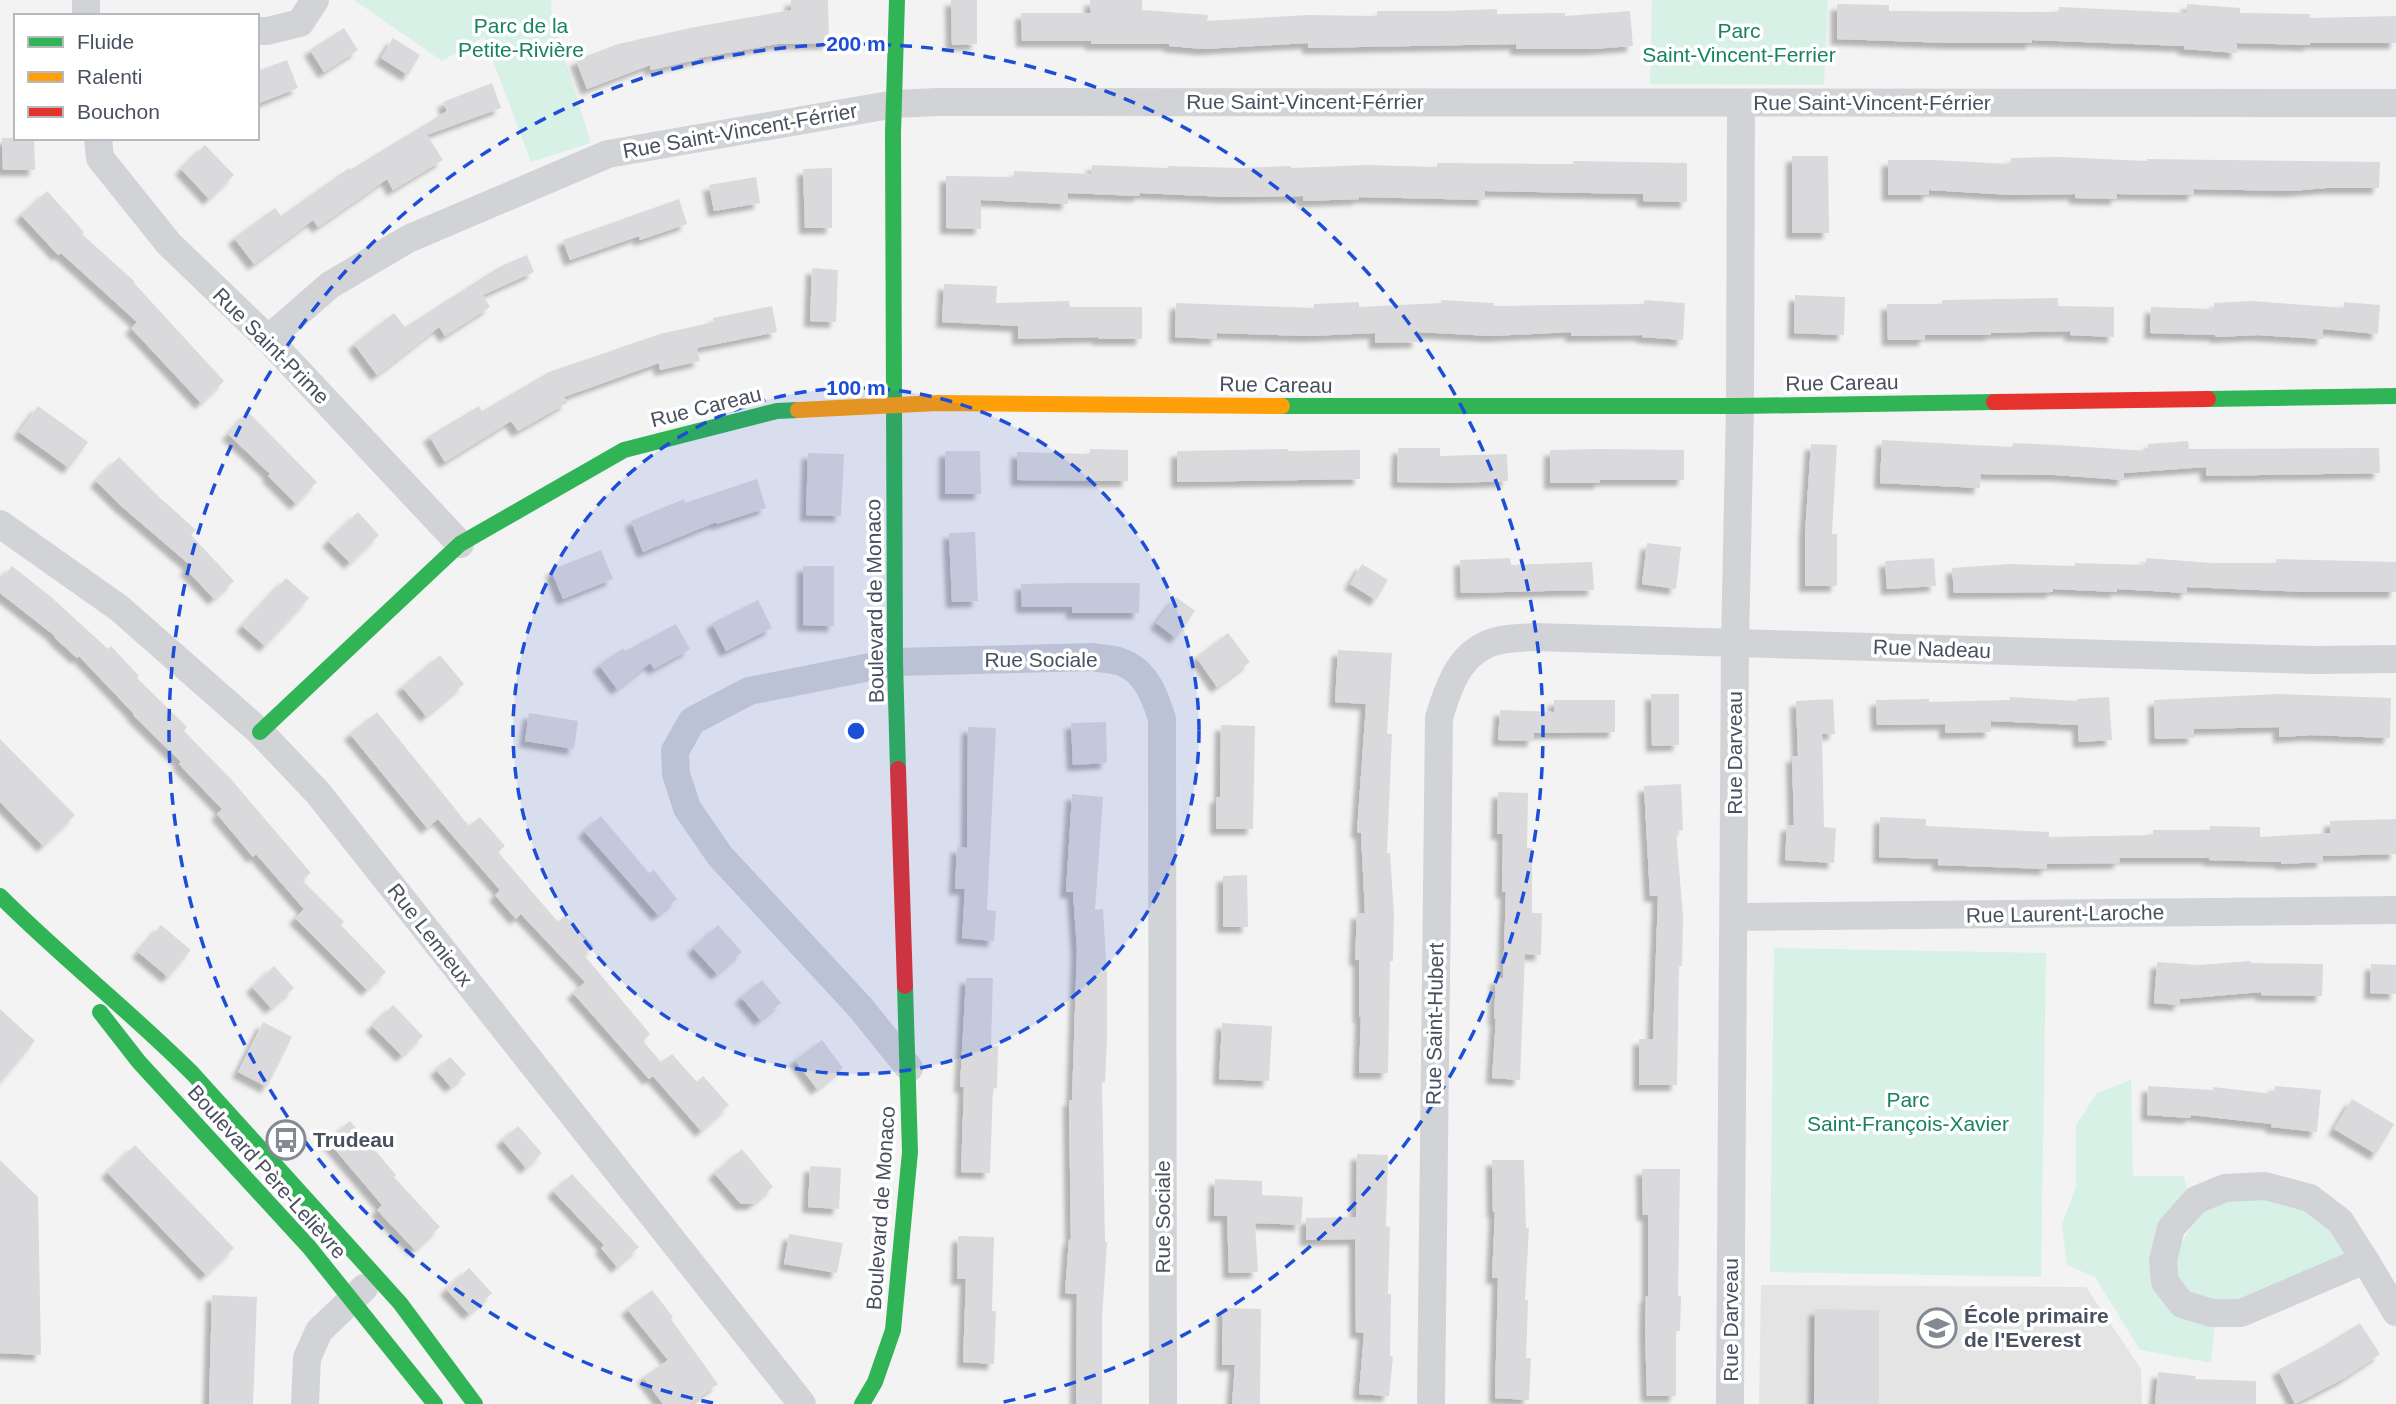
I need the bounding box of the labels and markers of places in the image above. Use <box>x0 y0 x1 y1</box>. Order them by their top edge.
centre of rings <box>844 719 868 743</box>
bus stop icon: Trudeau <box>265 1119 307 1161</box>
place label: Trudeau <box>313 1128 395 1151</box>
place label: École primaire de l'Everest <box>1964 1304 2109 1351</box>
school or university icon: École primaire de l'Everest <box>1916 1307 1958 1349</box>

